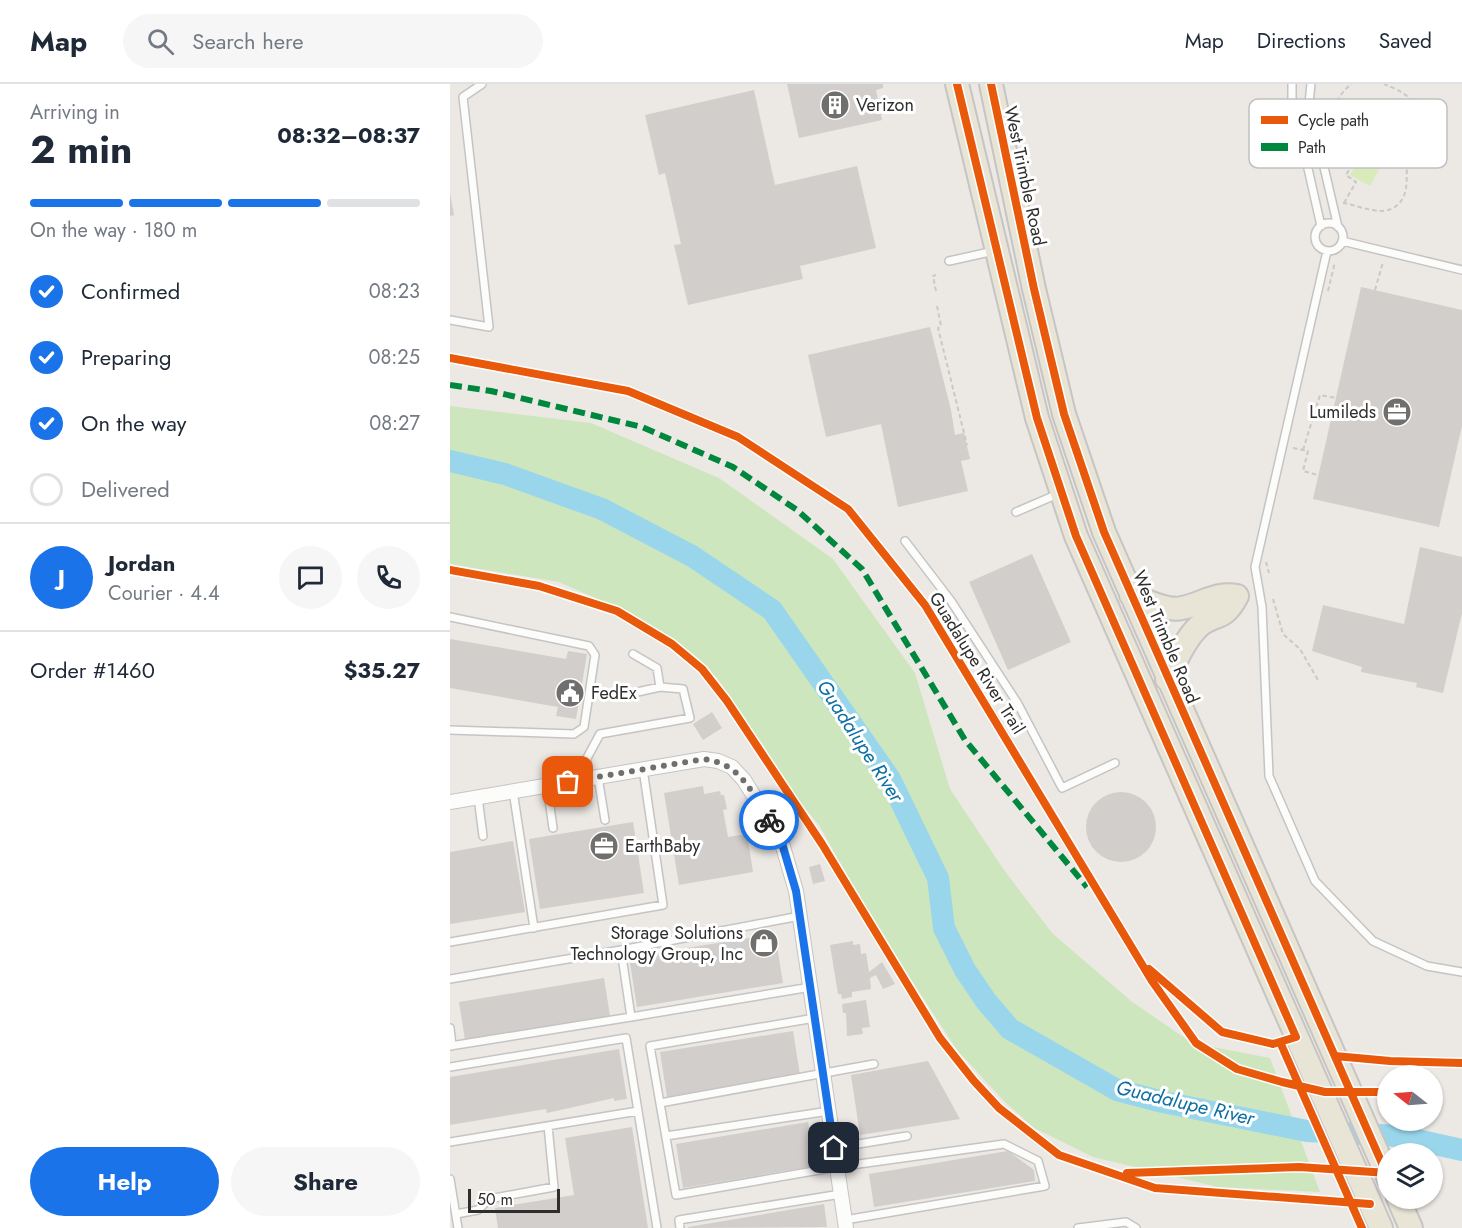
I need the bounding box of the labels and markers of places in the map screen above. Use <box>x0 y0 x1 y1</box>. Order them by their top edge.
building icon: Verizon <box>819 89 851 121</box>
place label: Verizon <box>856 92 914 118</box>
office icon: Lumileds <box>1381 396 1413 428</box>
place label: Lumileds <box>1309 399 1376 425</box>
public building icon: FedEx <box>554 677 586 709</box>
place label: FedEx <box>591 680 637 706</box>
pin <box>542 756 593 807</box>
office icon: EarthBaby <box>588 830 620 862</box>
place label: EarthBaby <box>625 833 700 859</box>
place label: Storage Solutions Technology Group, Inc <box>570 920 743 967</box>
shop icon: Storage Solutions Technology Group, Inc <box>748 927 780 959</box>
pin <box>808 1122 859 1173</box>

